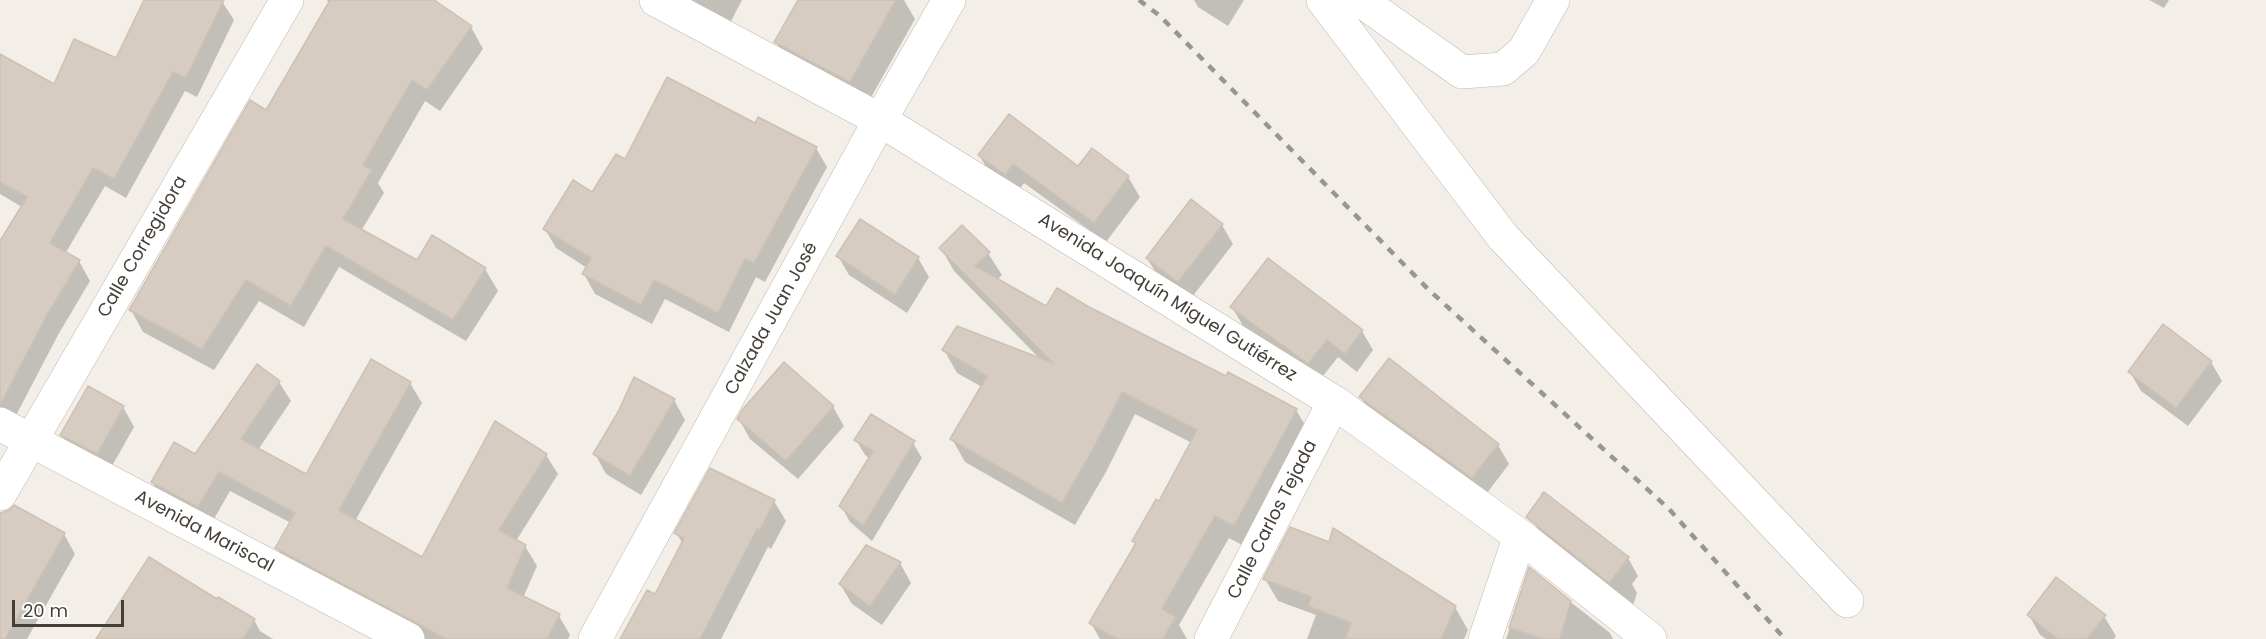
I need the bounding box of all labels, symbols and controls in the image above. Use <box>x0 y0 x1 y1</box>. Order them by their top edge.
street label: Calle Corregidora <box>94 172 192 322</box>
street label: Avenida Joaquín Miguel Gutiérrez <box>1034 209 1300 387</box>
street label: Calzada Juan José <box>721 239 823 399</box>
street label: Calle Carlos Tejada <box>1223 437 1323 603</box>
street label: Avenida Mariscal <box>131 486 277 578</box>
scale bar <box>15 588 128 626</box>
text: 20 m <box>23 598 68 623</box>

